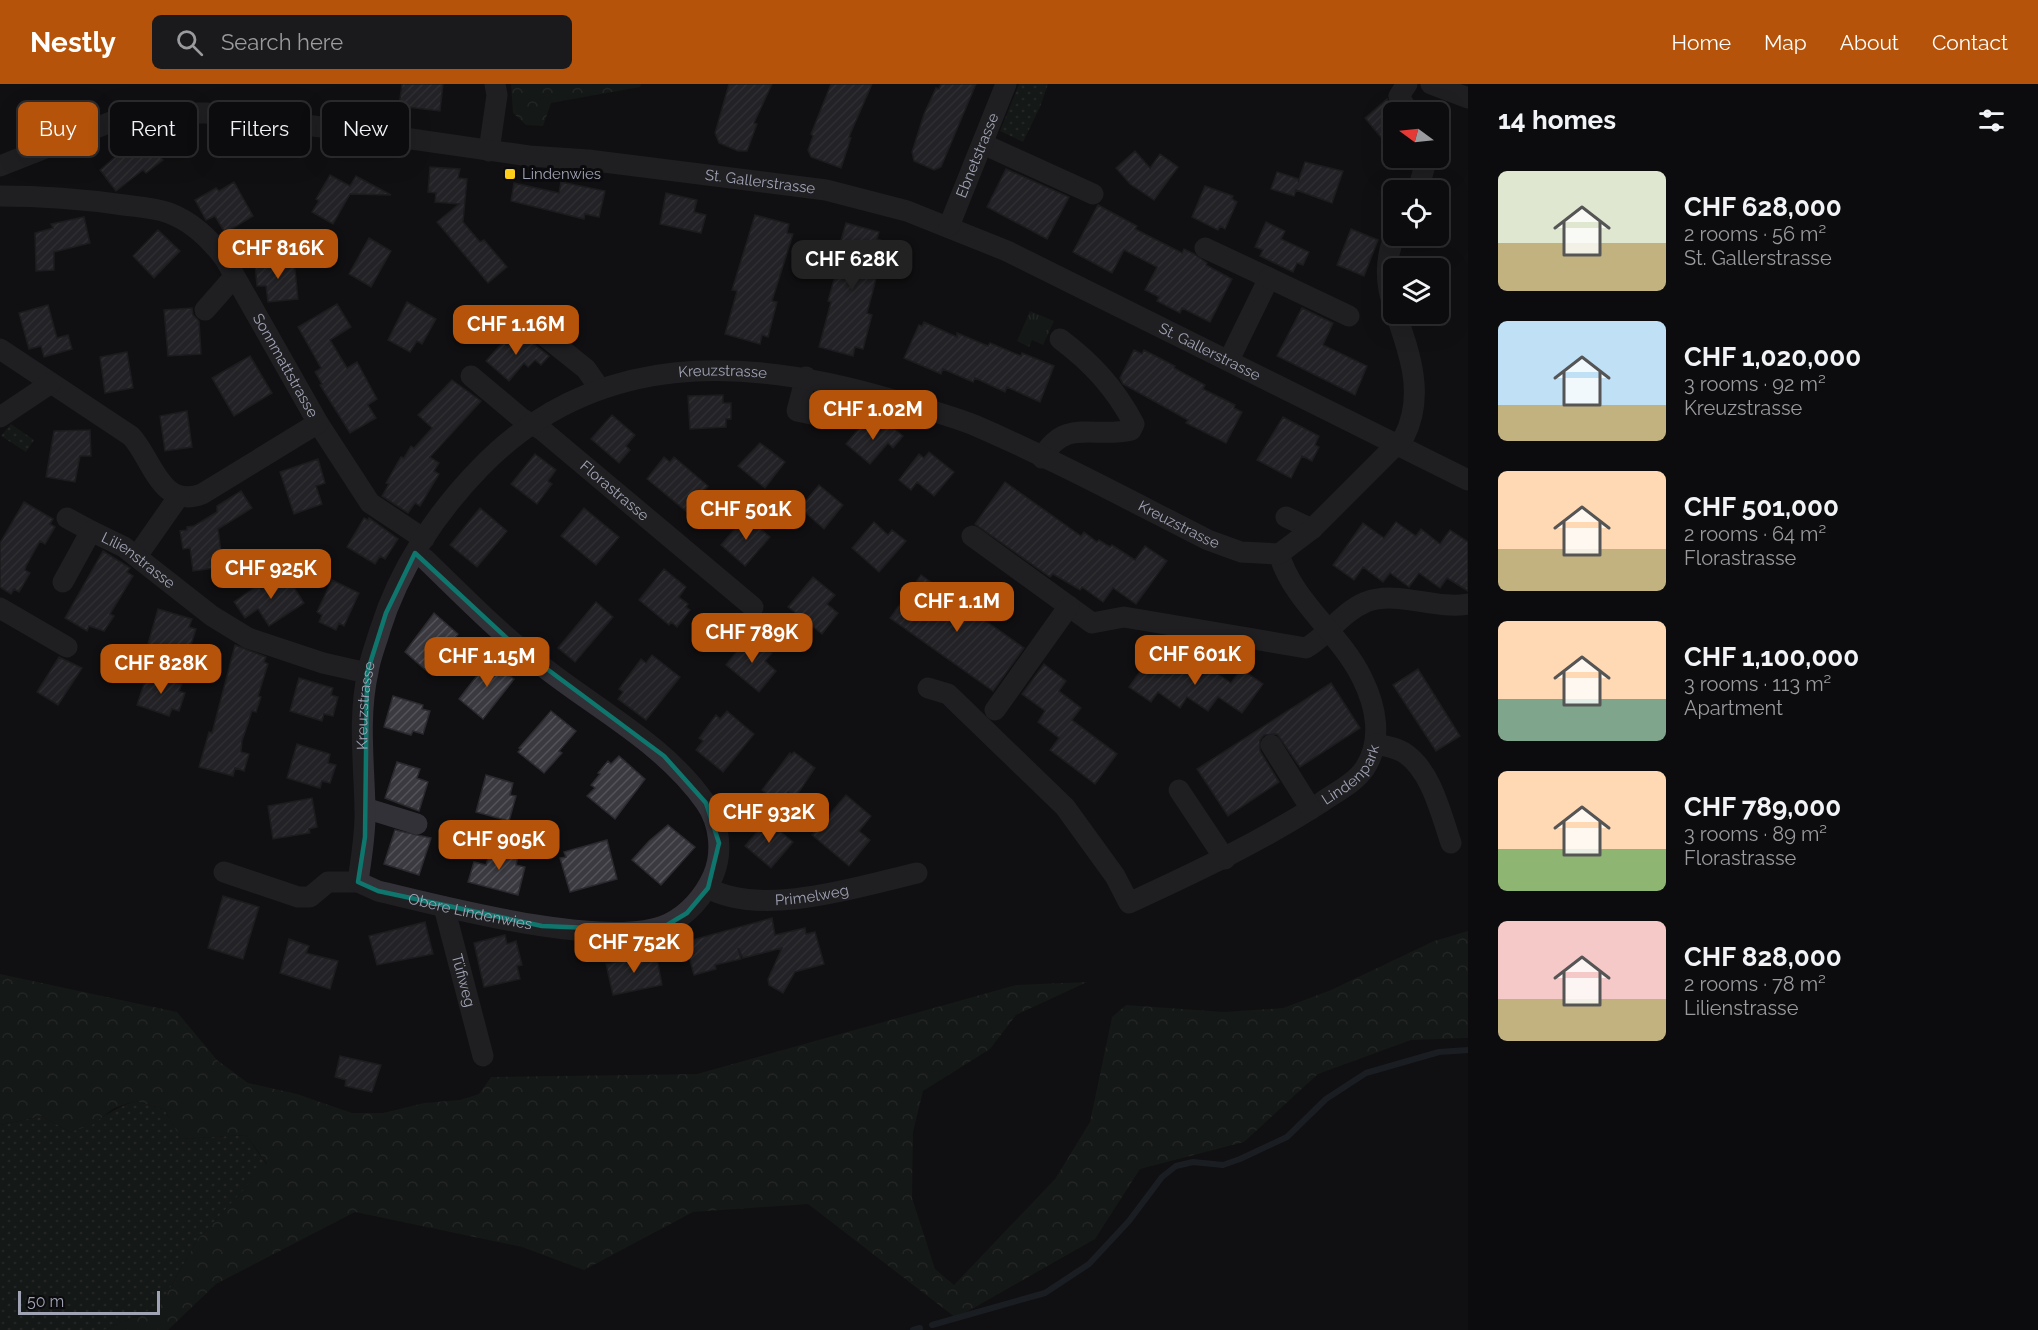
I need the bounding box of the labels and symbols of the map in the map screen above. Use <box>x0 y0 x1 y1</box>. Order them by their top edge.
north arrow <box>1383 102 1449 168</box>
street label: Ebnetstrasse <box>952 110 1002 201</box>
place label: Lindenwies <box>522 165 601 183</box>
street label: St. Gallerstrasse <box>704 166 817 198</box>
marker: Lindenwies <box>503 167 517 181</box>
pin: CHF 816K <box>216 229 340 280</box>
pin: CHF 628K <box>790 240 914 291</box>
pin: CHF 1.16M <box>447 305 585 356</box>
street label: Sonnmattstrasse <box>249 310 322 421</box>
street label: St. Gallerstrasse <box>1156 319 1264 384</box>
street label: Kreuzstrasse <box>677 362 768 382</box>
pin: CHF 1.02M <box>804 390 942 441</box>
street label: Florastrasse <box>576 457 653 525</box>
pin: CHF 501K <box>684 490 808 541</box>
street label: Kreuzstrasse <box>1135 497 1222 552</box>
street label: Lilienstrasse <box>99 528 179 593</box>
pin: CHF 925K <box>209 549 333 600</box>
pin: CHF 1.1M <box>895 582 1019 633</box>
pin: CHF 789K <box>690 613 814 664</box>
pin: CHF 601K <box>1133 635 1257 686</box>
pin: CHF 1.15M <box>418 637 556 688</box>
pin: CHF 828K <box>99 644 223 695</box>
street label: Kreuzstrasse <box>353 660 379 750</box>
street label: Lindenpark <box>1318 743 1383 809</box>
pin: CHF 932K <box>707 793 831 844</box>
pin: CHF 905K <box>437 820 561 871</box>
street label: Primelweg <box>774 881 850 909</box>
street label: Obere Lindenwies <box>406 890 533 933</box>
pin: CHF 752K <box>572 923 696 974</box>
street label: Tüfiweg <box>448 952 479 1009</box>
scale bar <box>18 1288 160 1316</box>

